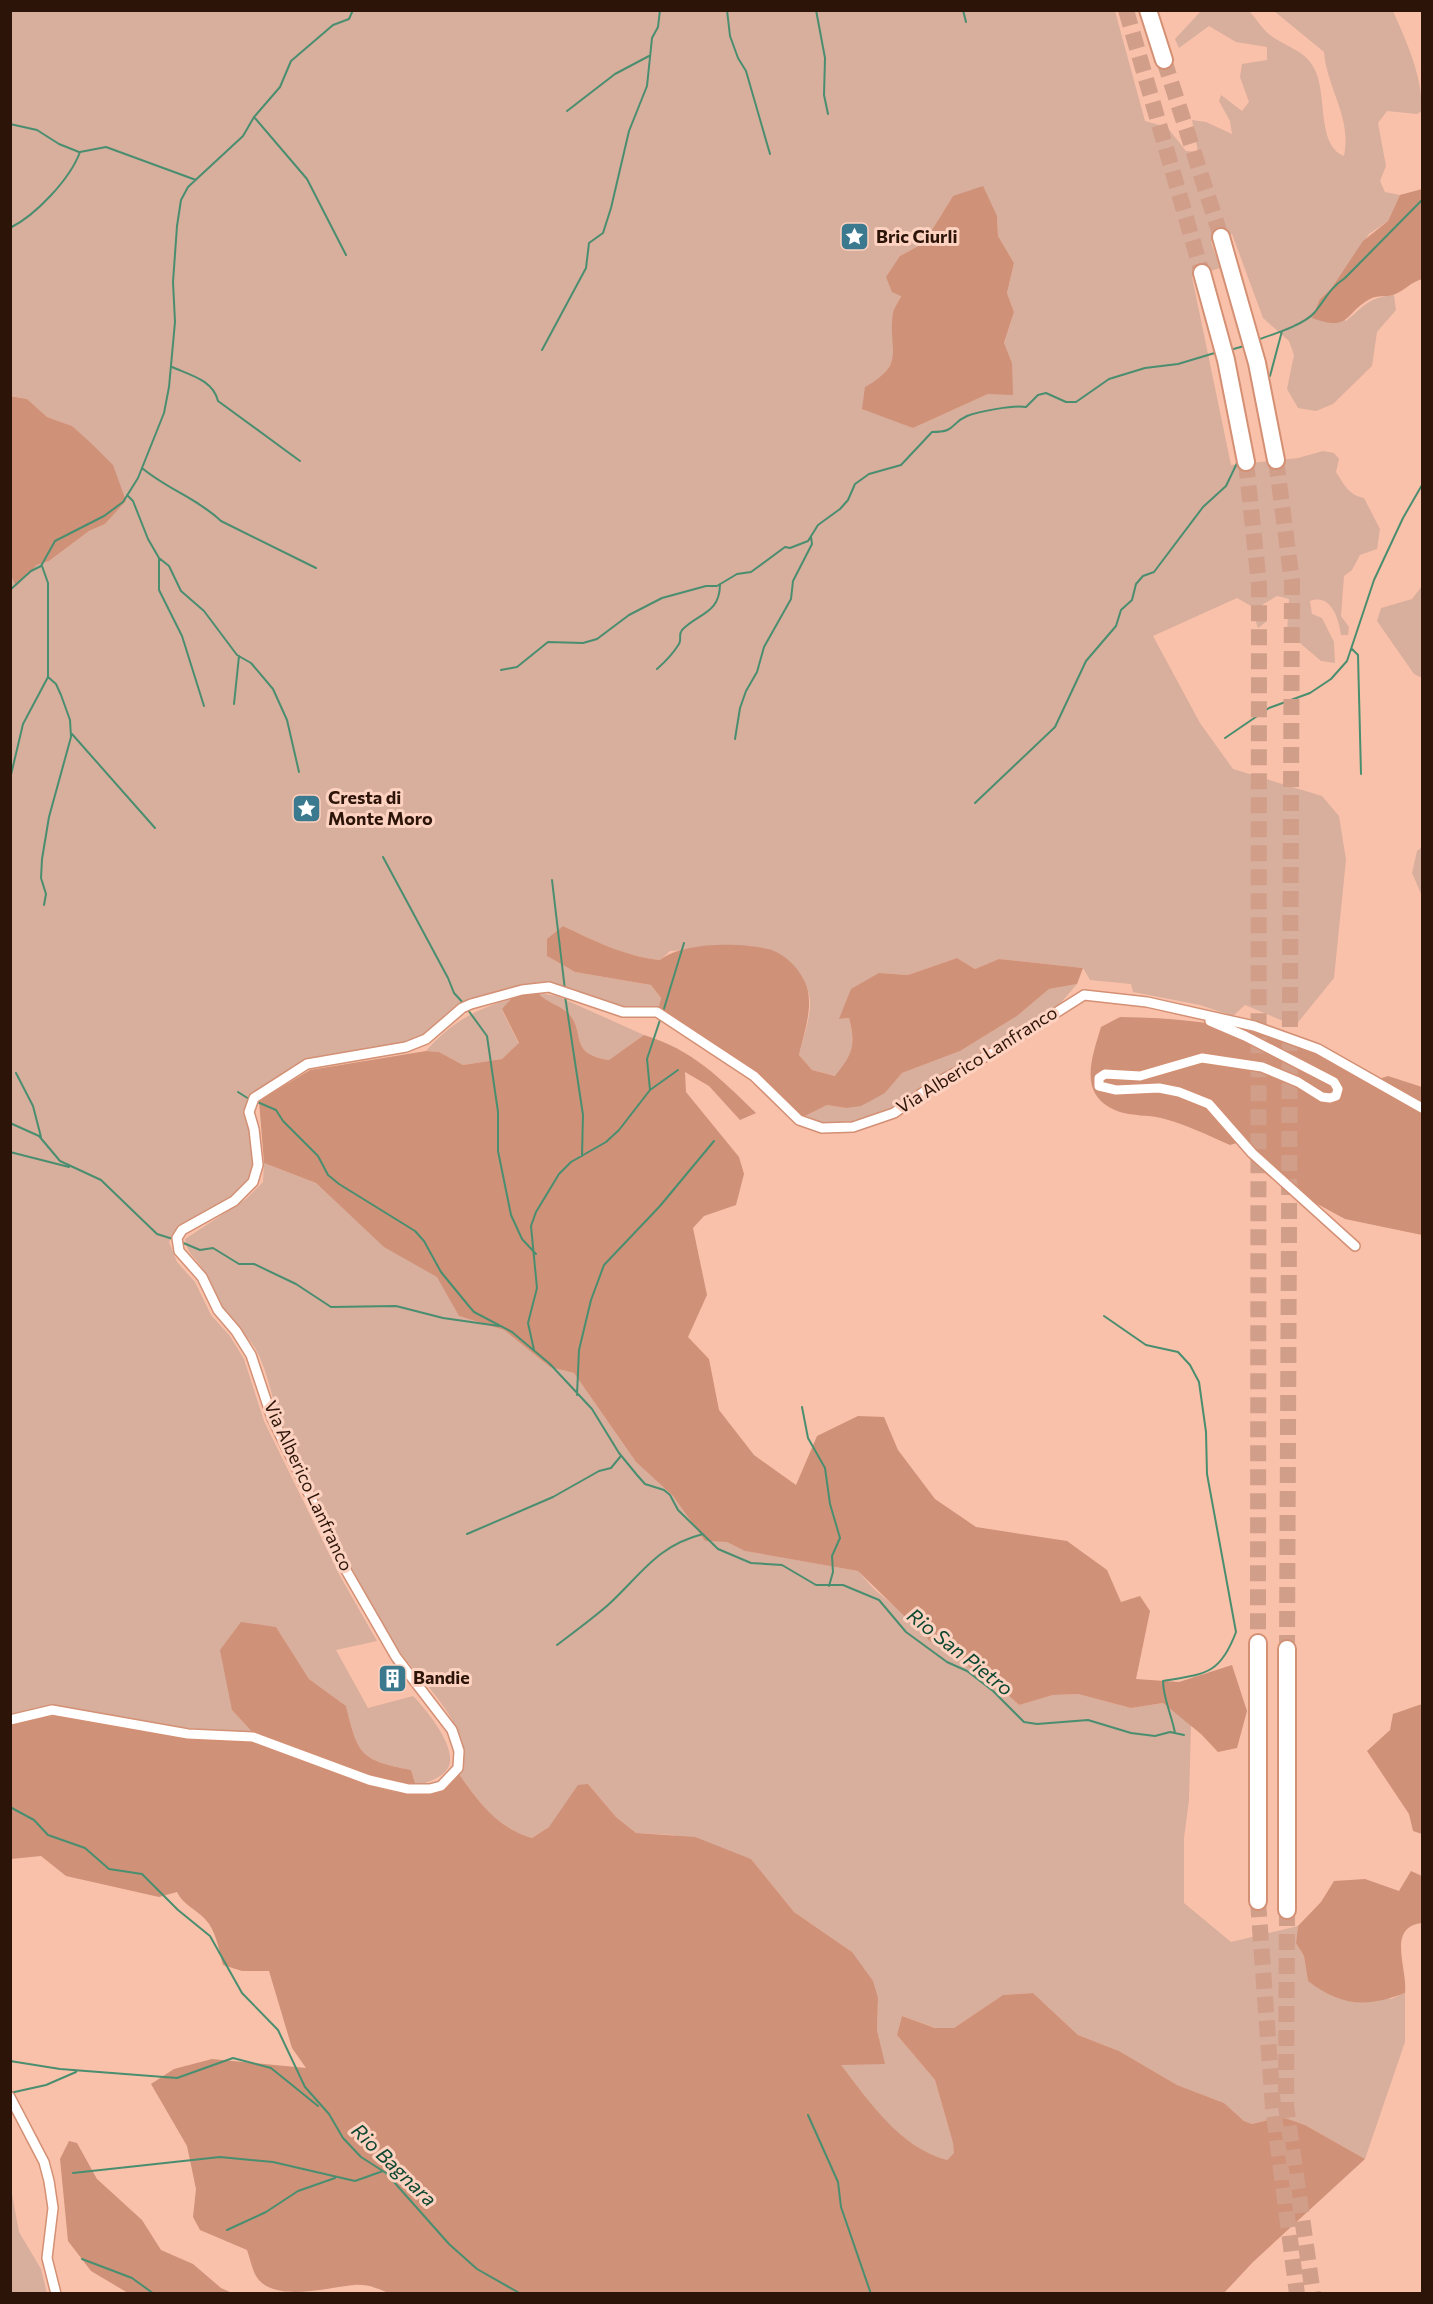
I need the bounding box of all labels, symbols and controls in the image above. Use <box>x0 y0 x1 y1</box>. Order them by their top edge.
place icon: Bric Ciurli <box>839 221 871 253</box>
place label: Bric Ciurli <box>876 225 957 247</box>
place label: Cresta di Monte Moro <box>328 786 433 829</box>
place icon: Cresta di Monte Moro <box>291 792 323 824</box>
street label: Via Alberico Lanfranco <box>892 1001 1061 1118</box>
street label: Via Alberico Lanfranco <box>260 1397 358 1574</box>
water label: Rio San Pietro <box>903 1602 1018 1700</box>
building icon: Bandie <box>376 1662 408 1694</box>
place label: Bandie <box>413 1666 470 1688</box>
water label: Rio Bagnara <box>347 2118 442 2211</box>

